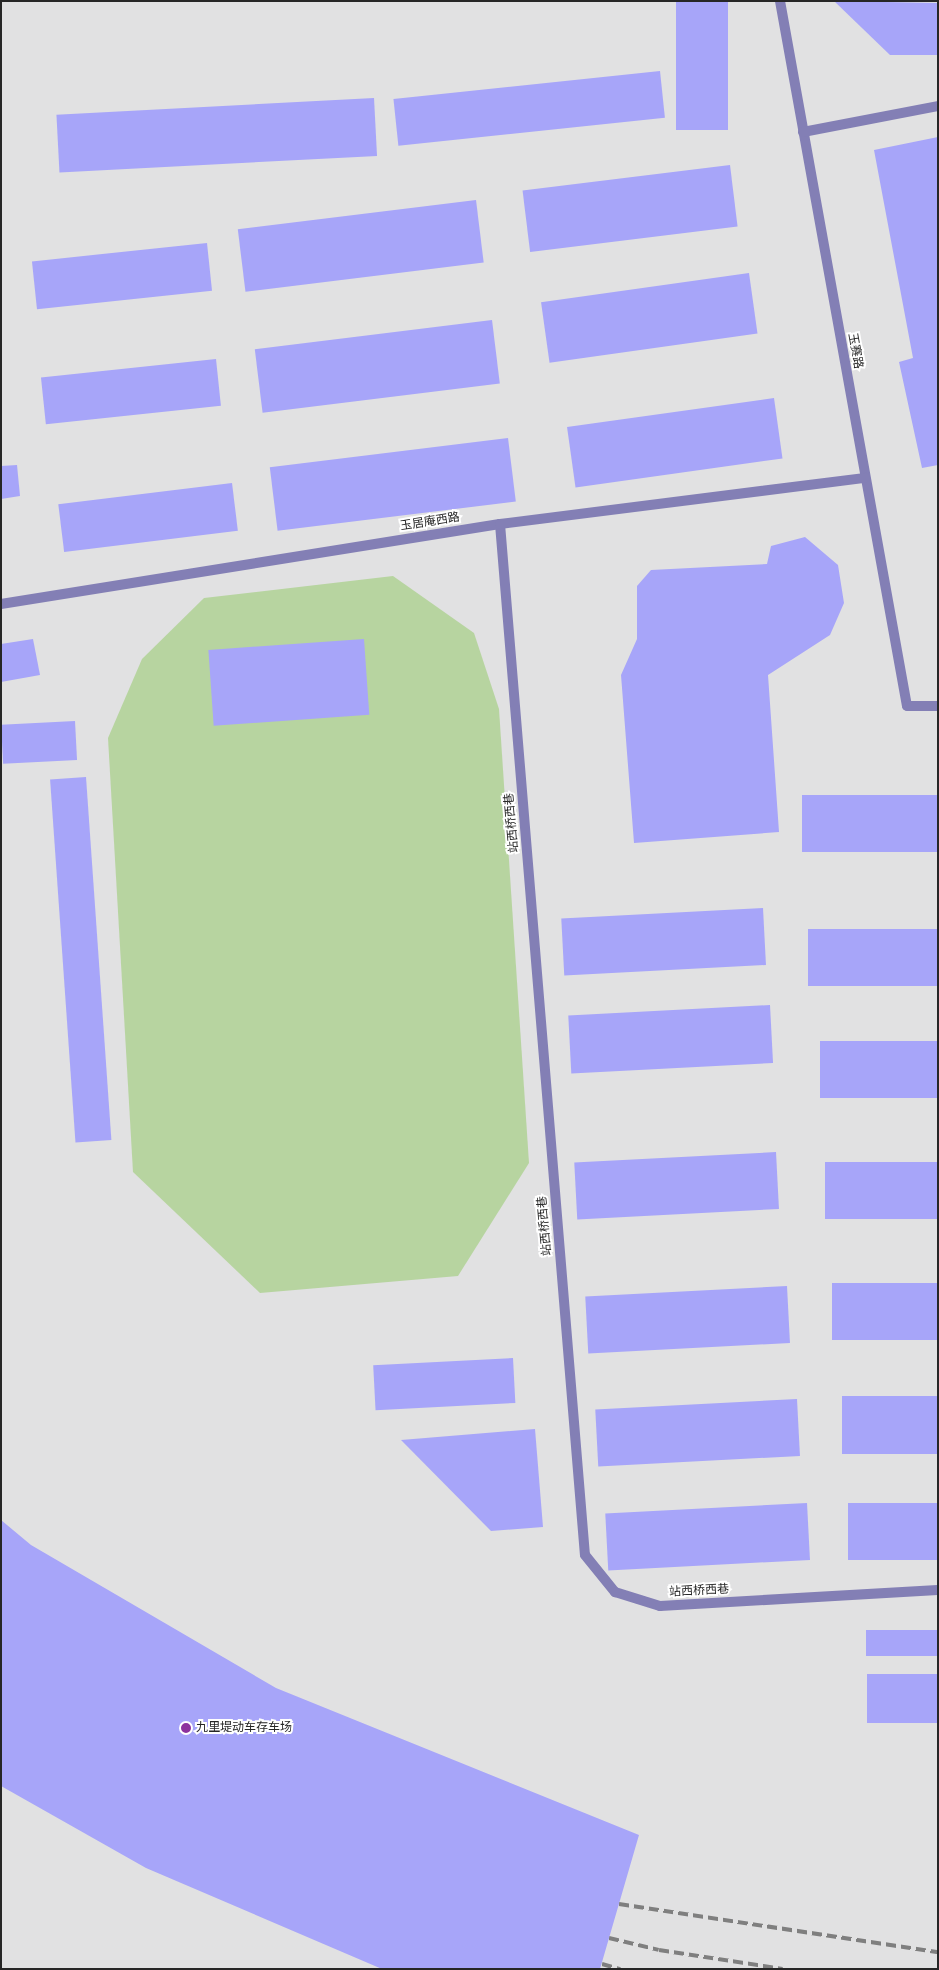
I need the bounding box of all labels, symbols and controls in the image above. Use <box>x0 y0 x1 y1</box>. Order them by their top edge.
street label: 玉赛路 <box>845 332 865 370</box>
street label: 玉居庵西路 <box>399 510 461 534</box>
street label: 站西桥西巷 <box>502 792 522 854</box>
street label: 站西桥西巷 <box>535 1195 555 1257</box>
street label: 站西桥西巷 <box>669 1582 729 1600</box>
place label: 九里堤动车存车场 <box>196 1721 292 1735</box>
marker: 九里堤动车存车场 <box>180 1722 192 1734</box>

